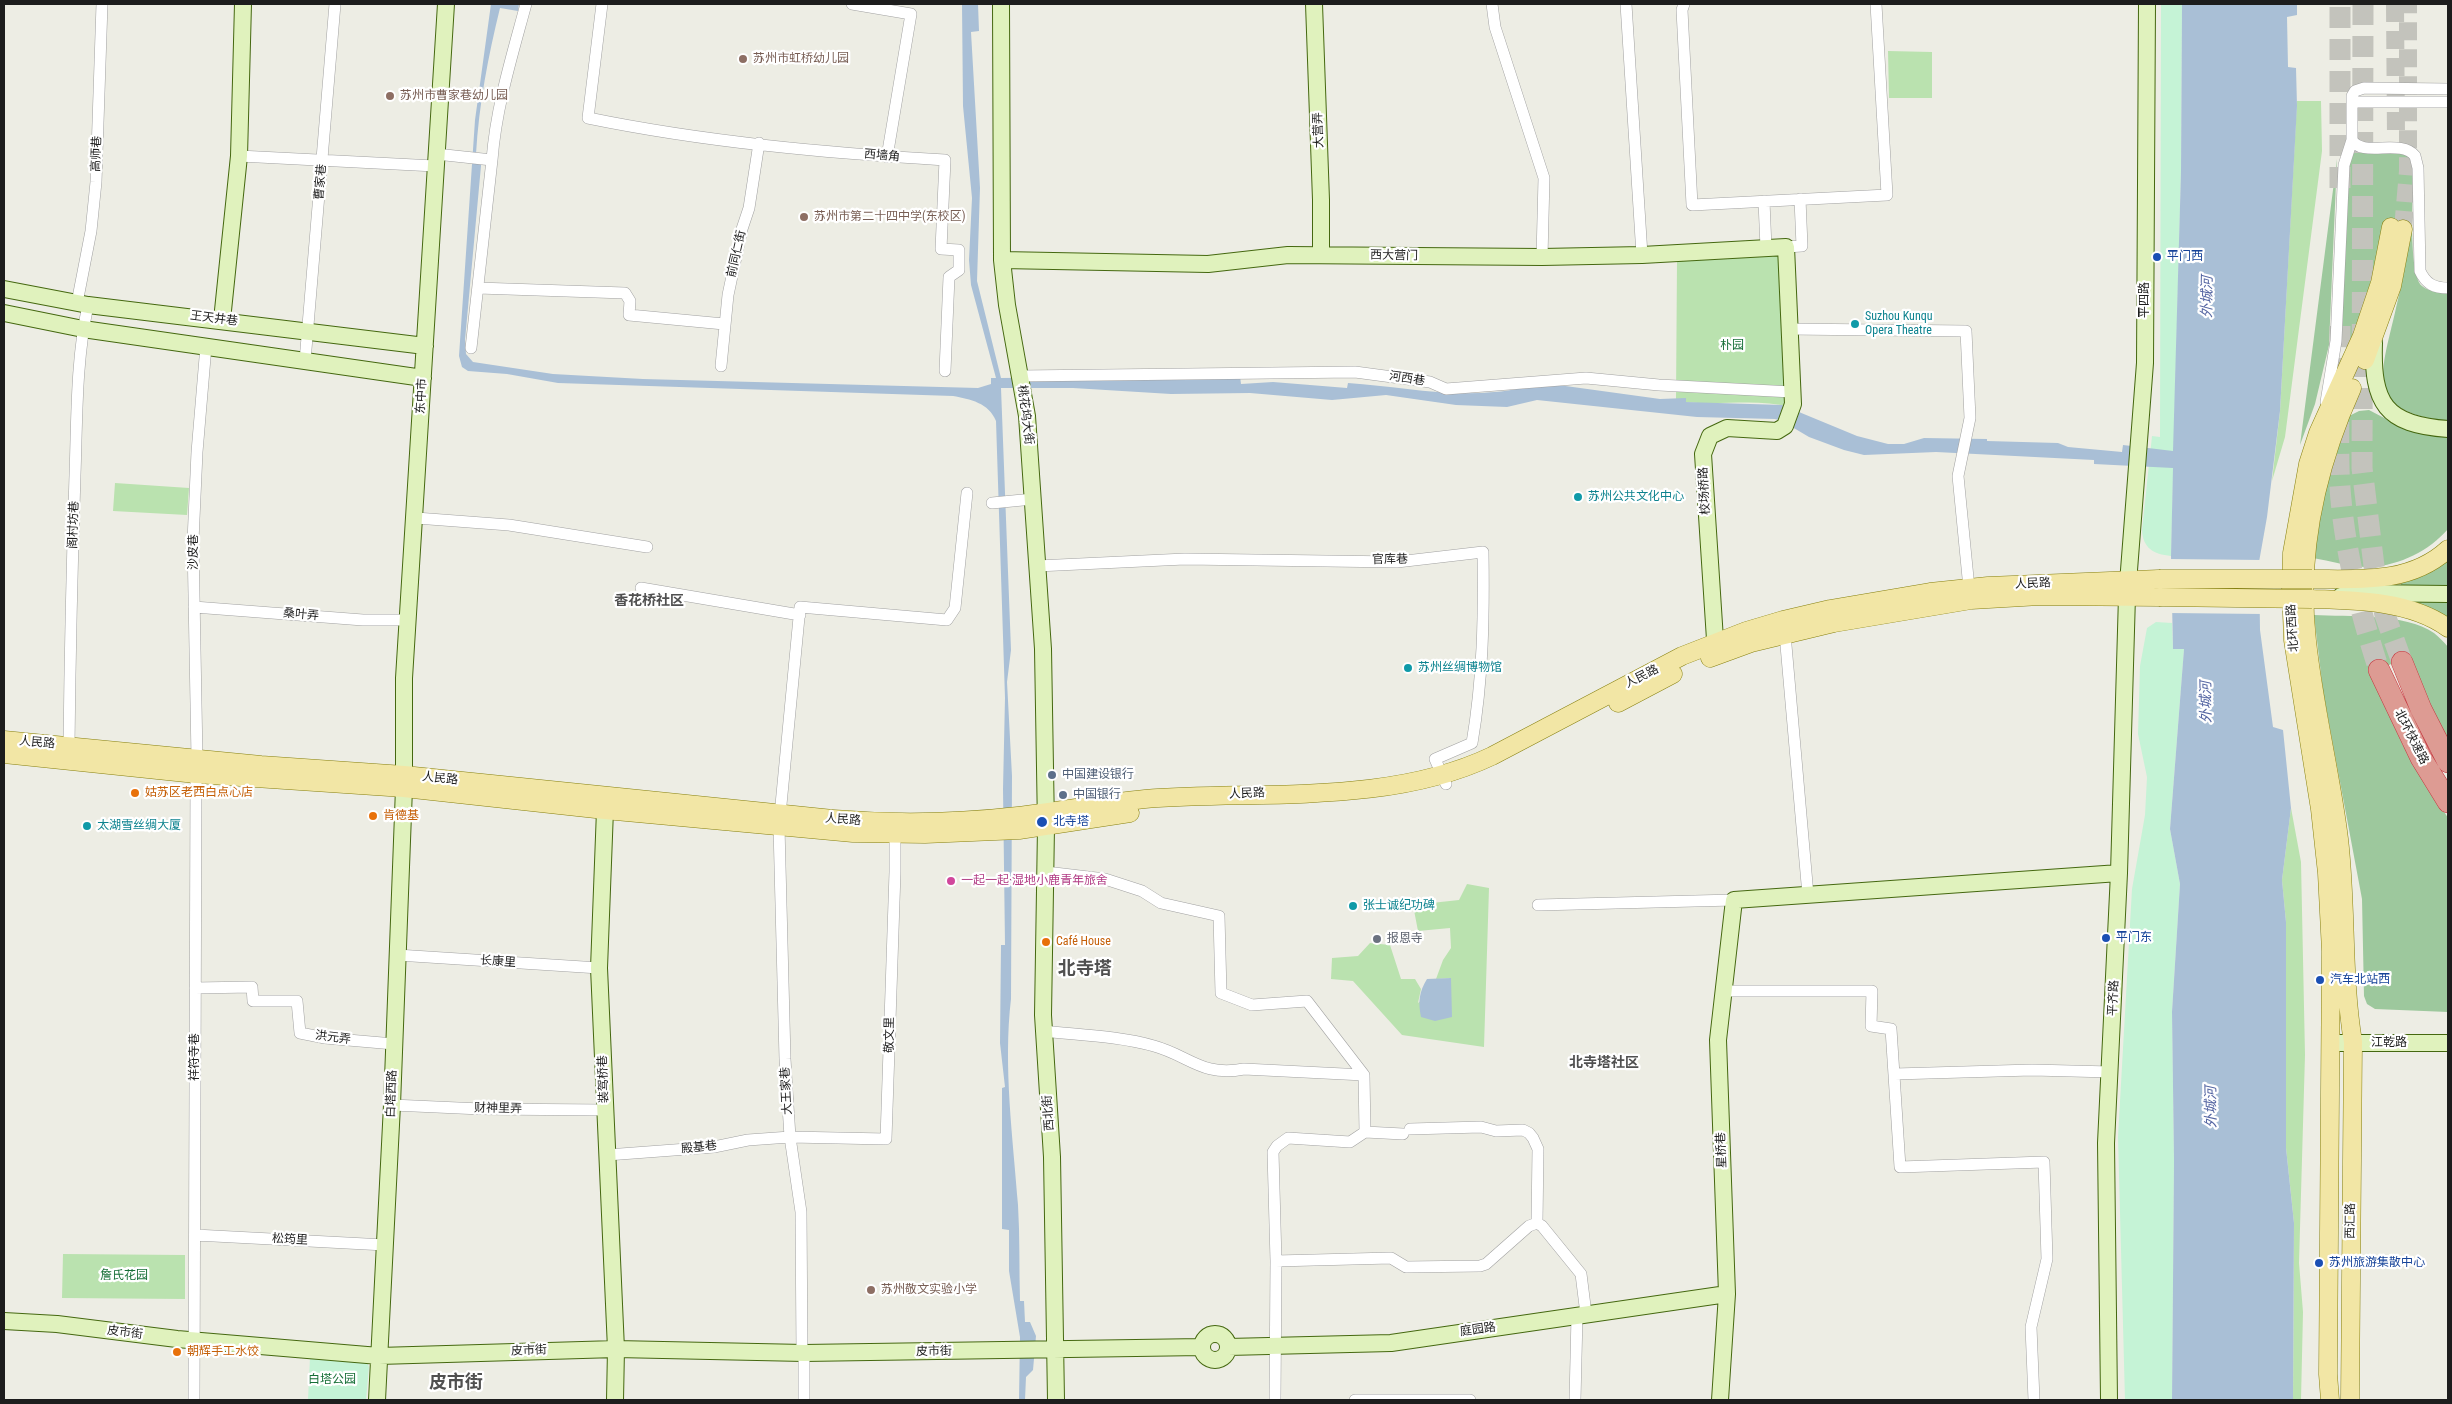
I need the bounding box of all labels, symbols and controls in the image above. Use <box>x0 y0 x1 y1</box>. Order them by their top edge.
place label: 苏州市虹桥幼儿园 <box>753 52 849 66</box>
marker: 苏州市虹桥幼儿园 <box>737 53 749 65</box>
place label: 苏州市曹家巷幼儿园 <box>400 89 508 103</box>
marker: 苏州市曹家巷幼儿园 <box>384 90 396 102</box>
street label: 大营弄 <box>1311 112 1327 148</box>
street label: 高师巷 <box>89 136 105 172</box>
street label: 西墙角 <box>863 147 901 165</box>
street label: 曹家巷 <box>312 163 330 201</box>
place label: 苏州市第二十四中学(东校区) <box>814 210 966 224</box>
marker: 苏州市第二十四中学(东校区) <box>798 211 810 223</box>
street label: 前同仁街 <box>725 229 749 279</box>
street label: 西大营门 <box>1370 248 1418 264</box>
place label: 平门西 <box>2167 250 2203 264</box>
marker: 平门西 <box>2151 251 2163 263</box>
water label: 外城河 <box>2199 276 2217 318</box>
street label: 平四路 <box>2138 282 2152 318</box>
street label: 王天井巷 <box>189 309 239 329</box>
place label: Suzhou Kunqu Opera Theatre <box>1865 310 1932 338</box>
marker: Suzhou Kunqu Opera Theatre <box>1849 318 1861 330</box>
park label: 朴园 <box>1720 339 1744 353</box>
street label: 河西巷 <box>1388 369 1426 389</box>
street label: 东中市 <box>414 378 430 414</box>
street label: 桃花坞大街 <box>1014 384 1036 446</box>
street label: 校场桥路 <box>1697 467 1713 515</box>
place label: 苏州公共文化中心 <box>1588 490 1684 504</box>
marker: 苏州公共文化中心 <box>1572 491 1584 503</box>
street label: 阁村坊巷 <box>66 501 82 549</box>
street label: 沙皮巷 <box>187 534 201 570</box>
street label: 官库巷 <box>1372 552 1408 568</box>
street label: 人民路 <box>2015 576 2051 592</box>
district label: 香花桥社区 <box>614 593 684 609</box>
street label: 北环西路 <box>2284 604 2302 652</box>
street label: 桑叶弄 <box>282 606 320 624</box>
place label: 苏州丝绸博物馆 <box>1418 661 1502 675</box>
marker: 苏州丝绸博物馆 <box>1402 662 1414 674</box>
street label: 人民路 <box>1623 662 1661 692</box>
water label: 外城河 <box>2198 681 2216 723</box>
street label: 北环快速路 <box>2391 707 2431 767</box>
street label: 人民路 <box>18 734 56 752</box>
place label: 中国建设银行 <box>1062 768 1134 782</box>
marker: 中国建设银行 <box>1046 769 1058 781</box>
street label: 人民路 <box>421 770 459 788</box>
place label: 姑苏区老西白点心店 <box>145 786 253 800</box>
street label: 人民路 <box>1229 786 1265 802</box>
marker: 姑苏区老西白点心店 <box>129 787 141 799</box>
place label: 中国银行 <box>1073 788 1121 802</box>
marker: 中国银行 <box>1057 789 1069 801</box>
place label: 肯德基 <box>383 809 419 823</box>
marker: 肯德基 <box>367 810 379 822</box>
street label: 人民路 <box>825 812 861 828</box>
marker: 北寺塔 <box>1035 815 1049 829</box>
place label: 北寺塔 <box>1053 815 1089 829</box>
place label: 太湖雪丝绸大厦 <box>97 819 181 833</box>
marker: 太湖雪丝绸大厦 <box>81 820 93 832</box>
place label: 一起一起·湿地小鹿青年旅舍 <box>961 874 1108 888</box>
marker: 一起一起·湿地小鹿青年旅舍 <box>945 875 957 887</box>
place label: 张士诚纪功碑 <box>1363 899 1435 913</box>
marker: 张士诚纪功碑 <box>1347 900 1359 912</box>
place label: 平门东 <box>2116 931 2152 945</box>
place label: 报恩寺 <box>1387 932 1423 946</box>
marker: 平门东 <box>2100 932 2112 944</box>
marker: 报恩寺 <box>1371 933 1383 945</box>
place label: Café House <box>1056 935 1111 949</box>
marker: Café House <box>1040 936 1052 948</box>
street label: 长康里 <box>480 954 516 970</box>
district label: 北寺塔 <box>1058 958 1112 980</box>
place label: 汽车北站西 <box>2330 973 2390 987</box>
marker: 汽车北站西 <box>2314 974 2326 986</box>
street label: 平齐路 <box>2106 980 2122 1016</box>
street label: 敬文里 <box>882 1017 898 1053</box>
street label: 洪元弄 <box>314 1029 352 1047</box>
street label: 祥符寺巷 <box>188 1033 202 1081</box>
street label: 江乾路 <box>2371 1036 2407 1050</box>
street label: 装驾桥巷 <box>596 1055 612 1103</box>
district label: 北寺塔社区 <box>1569 1055 1639 1071</box>
street label: 大王家巷 <box>779 1067 795 1115</box>
street label: 白塔西路 <box>384 1070 400 1118</box>
water label: 外城河 <box>2203 1086 2221 1128</box>
street label: 西北街 <box>1041 1095 1057 1131</box>
street label: 财神里弄 <box>474 1101 522 1117</box>
street label: 星桥巷 <box>1714 1132 1730 1168</box>
street label: 殿基巷 <box>680 1139 718 1157</box>
street label: 西汇路 <box>2343 1203 2359 1239</box>
street label: 松筠里 <box>272 1232 308 1248</box>
place label: 苏州旅游集散中心 <box>2329 1256 2425 1270</box>
marker: 苏州旅游集散中心 <box>2313 1257 2325 1269</box>
park label: 詹氏花园 <box>100 1269 148 1283</box>
place label: 苏州敬文实验小学 <box>881 1283 977 1297</box>
marker: 苏州敬文实验小学 <box>865 1284 877 1296</box>
street label: 庭园路 <box>1459 1320 1497 1340</box>
street label: 皮市街 <box>106 1324 144 1342</box>
street label: 皮市街 <box>511 1343 547 1359</box>
street label: 皮市街 <box>916 1344 952 1360</box>
place label: 朝辉手工水饺 <box>187 1345 259 1359</box>
marker: 朝辉手工水饺 <box>171 1346 183 1358</box>
district label: 皮市街 <box>429 1372 483 1394</box>
park label: 白塔公园 <box>308 1373 356 1387</box>

